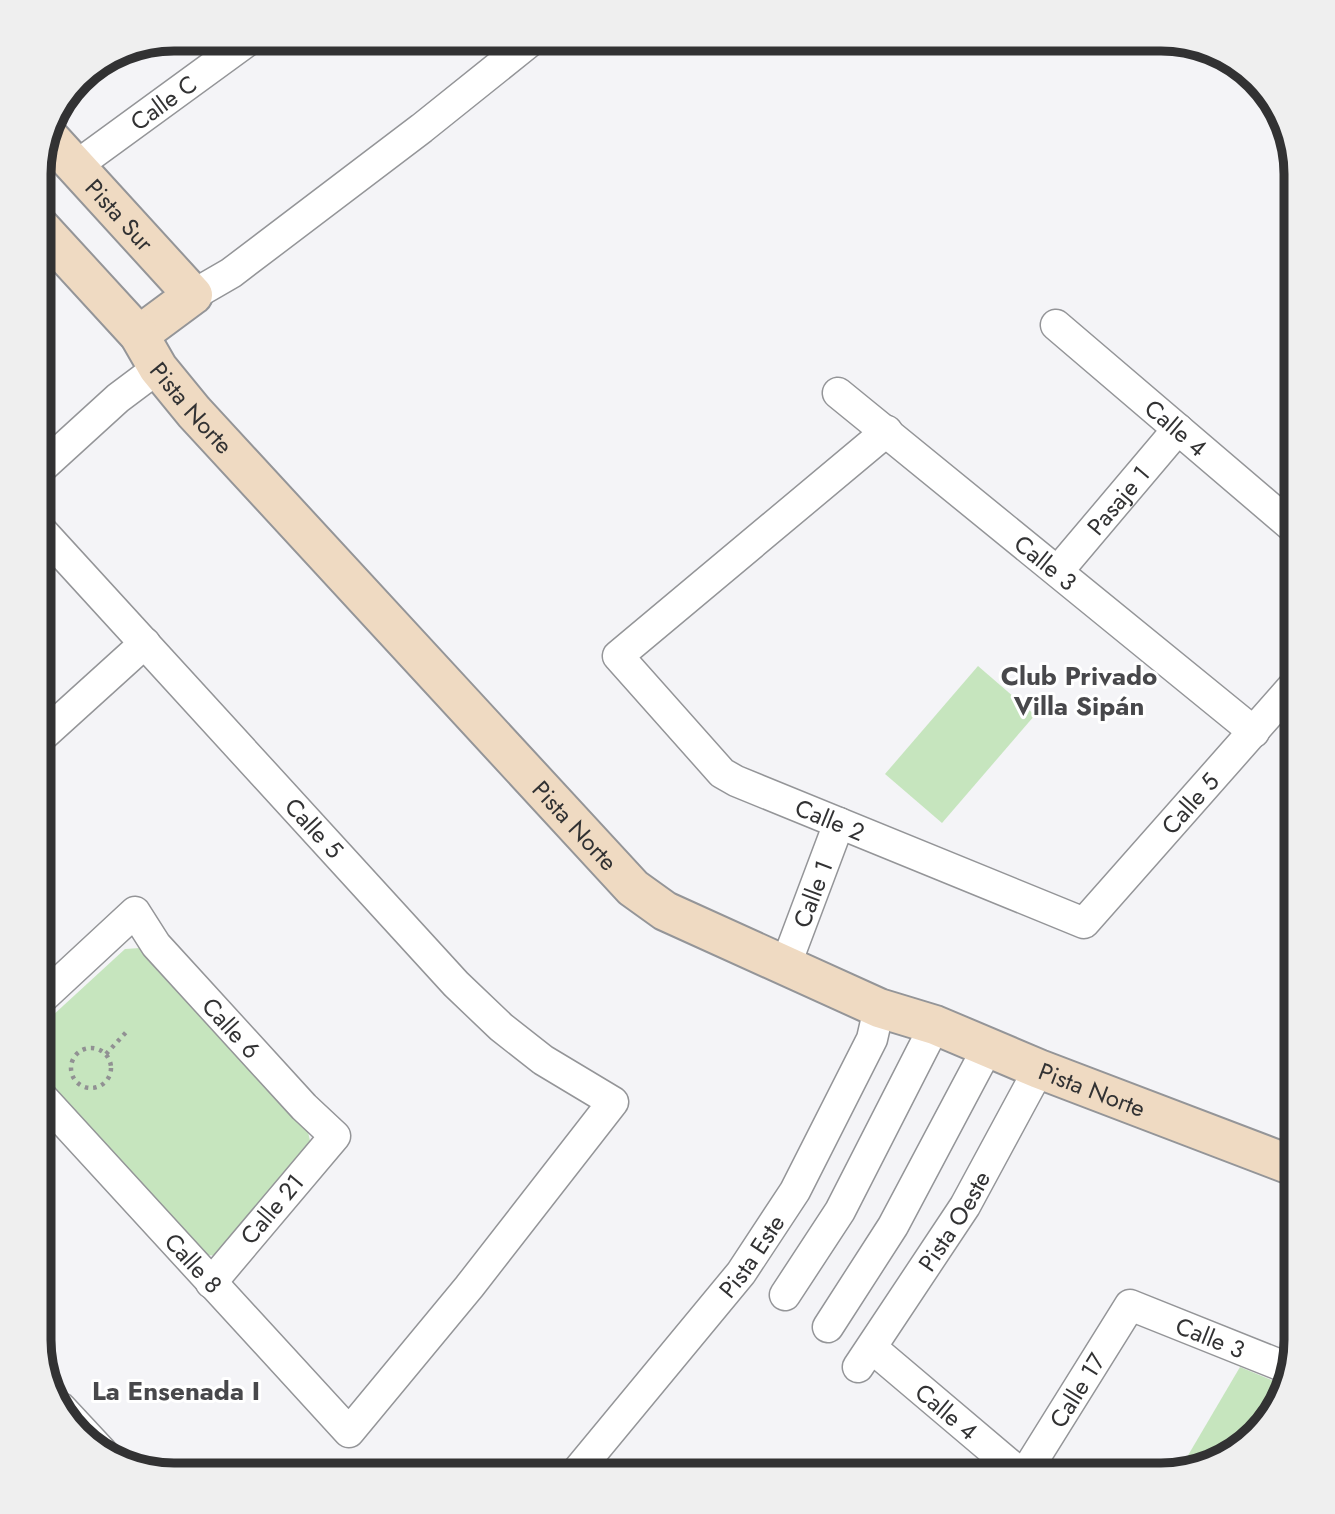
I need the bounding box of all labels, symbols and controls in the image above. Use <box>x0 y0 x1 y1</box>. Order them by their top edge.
street label: Calle C <box>123 66 204 139</box>
street label: Pista Sur <box>77 171 163 259</box>
street label: Pista Norte <box>142 354 241 461</box>
street label: Calle 4 <box>1137 391 1215 465</box>
street label: Pasaje 1 <box>1078 458 1158 542</box>
street label: Calle 3 <box>1007 526 1085 599</box>
district label: Club Privado Villa Sipán <box>1001 657 1157 725</box>
street label: Calle 5 <box>1153 765 1227 842</box>
street label: Pista Norte <box>524 772 626 878</box>
street label: Calle 5 <box>277 790 351 866</box>
street label: Calle 2 <box>790 790 870 849</box>
street label: Calle 1 <box>784 855 841 932</box>
street label: Calle 6 <box>194 989 269 1066</box>
street label: Pista Norte <box>1034 1053 1150 1125</box>
street label: Pista Oeste <box>909 1164 998 1278</box>
street label: Calle 21 <box>232 1166 312 1252</box>
street label: Pista Este <box>710 1207 793 1305</box>
street label: Calle 8 <box>157 1224 231 1301</box>
street label: Calle 3 <box>1171 1308 1250 1367</box>
street label: Calle 17 <box>1040 1346 1114 1434</box>
district label: La Ensenada I <box>92 1372 260 1410</box>
street label: Calle 4 <box>908 1374 986 1448</box>

